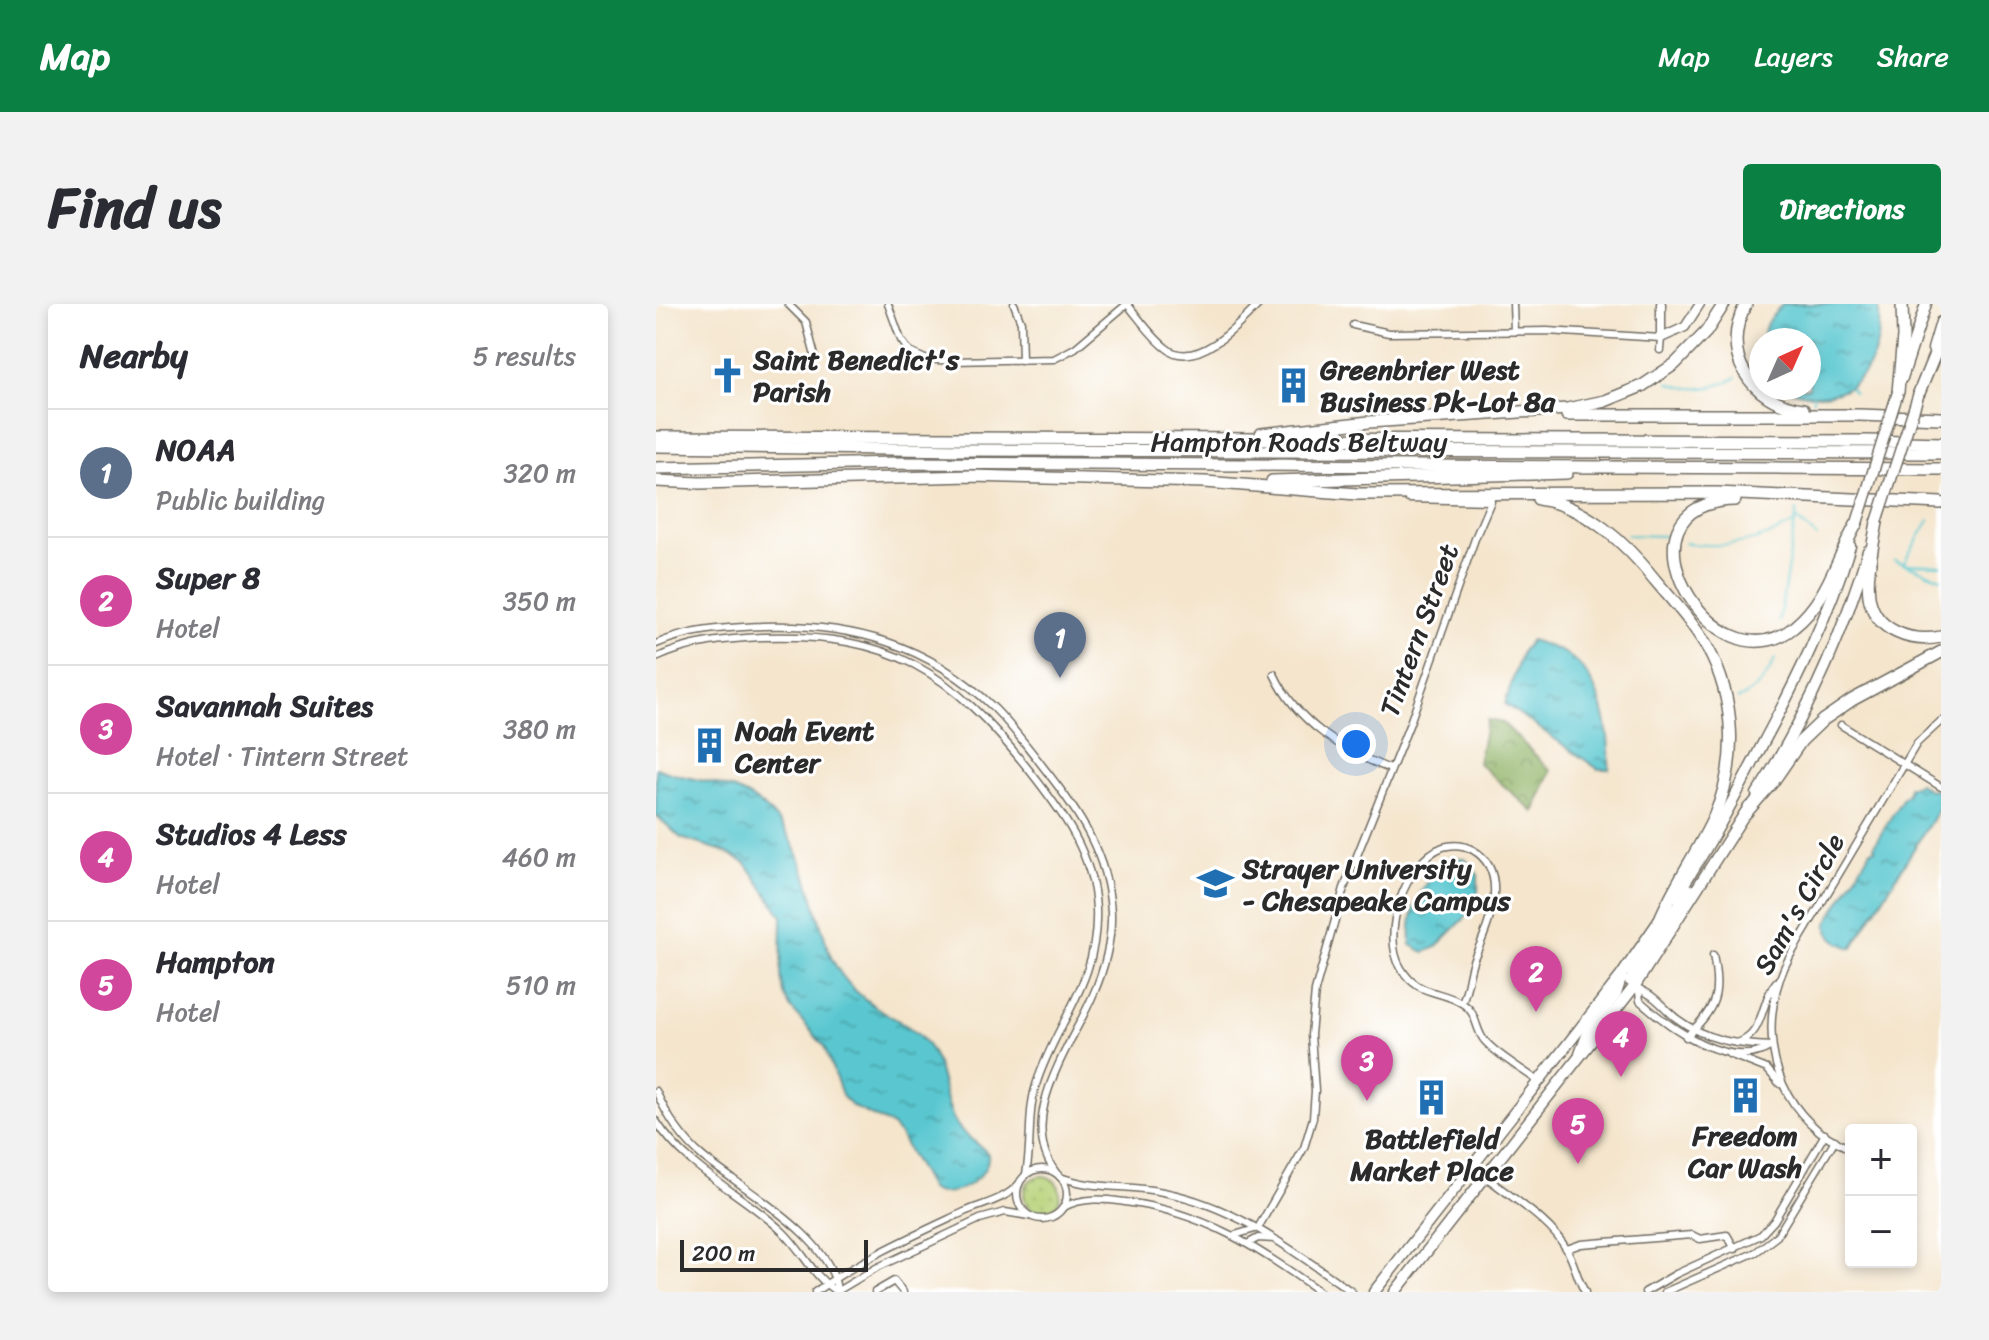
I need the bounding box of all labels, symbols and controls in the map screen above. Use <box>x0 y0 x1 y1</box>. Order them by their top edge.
text: Map <box>40 23 110 90</box>
text: Map <box>1658 32 1710 81</box>
text: Layers <box>1754 32 1833 81</box>
text: Share <box>1877 32 1949 81</box>
text: Find us <box>48 159 221 258</box>
button: Directions <box>1743 164 1941 253</box>
text: Nearby <box>80 326 188 386</box>
north arrow <box>1749 328 1821 400</box>
text: 5 results <box>473 333 576 379</box>
place label: Saint Benedict's Parish <box>752 335 960 416</box>
place label: Greenbrier West Business Pk-Lot 8a <box>1320 345 1556 426</box>
church icon: Saint Benedict's Parish <box>708 356 746 394</box>
building icon: Greenbrier West Business Pk-Lot 8a <box>1275 366 1313 404</box>
street label: Hampton Roads Beltway <box>1151 417 1448 466</box>
text: NOAA <box>156 423 235 477</box>
text: 1 <box>100 450 112 496</box>
text: 320 m <box>504 450 576 496</box>
text: Public building <box>156 477 325 523</box>
street label: Tintern Street <box>1365 536 1473 724</box>
text: Super 8 <box>156 551 260 605</box>
text: 2 <box>98 578 114 624</box>
text: 350 m <box>503 578 576 624</box>
text: Hotel <box>156 605 220 651</box>
pin: 1 <box>1034 612 1086 678</box>
text: Savannah Suites <box>156 679 373 733</box>
text: 3 <box>99 706 113 752</box>
text: 380 m <box>503 706 576 752</box>
place label: Noah Event Center <box>734 706 875 787</box>
your location <box>1336 724 1376 764</box>
building icon: Noah Event Center <box>690 727 728 765</box>
text: Hotel · Tintern Street <box>156 733 409 779</box>
text: Studios 4 Less <box>156 807 347 861</box>
street label: Sam's Circle <box>1740 824 1858 984</box>
text: 4 <box>98 834 114 880</box>
text: 460 m <box>502 834 576 880</box>
place label: Strayer University - Chesapeake Campus <box>1241 844 1511 925</box>
text: Hotel <box>156 861 220 907</box>
school or university icon: Strayer University - Chesapeake Campus <box>1197 865 1235 903</box>
text: Hampton <box>156 935 275 989</box>
pin: 2 <box>1510 946 1562 1012</box>
text: 5 <box>98 962 114 1008</box>
text: 510 m <box>506 962 576 1008</box>
text: Hotel <box>156 989 220 1035</box>
pin: 4 <box>1595 1011 1647 1077</box>
pin: 3 <box>1341 1035 1393 1101</box>
building icon: Freedom Car Wash <box>1726 1076 1764 1114</box>
building icon: Battlefield Market Place <box>1413 1079 1451 1117</box>
pin: 5 <box>1552 1098 1604 1164</box>
place label: Freedom Car Wash <box>1687 1111 1802 1192</box>
place label: Battlefield Market Place <box>1349 1114 1514 1195</box>
map controls <box>1845 1124 1917 1268</box>
button: + <box>1845 1124 1917 1196</box>
button: − <box>1845 1196 1917 1268</box>
text: 200 m <box>692 1234 755 1273</box>
scale bar <box>680 1236 868 1272</box>

